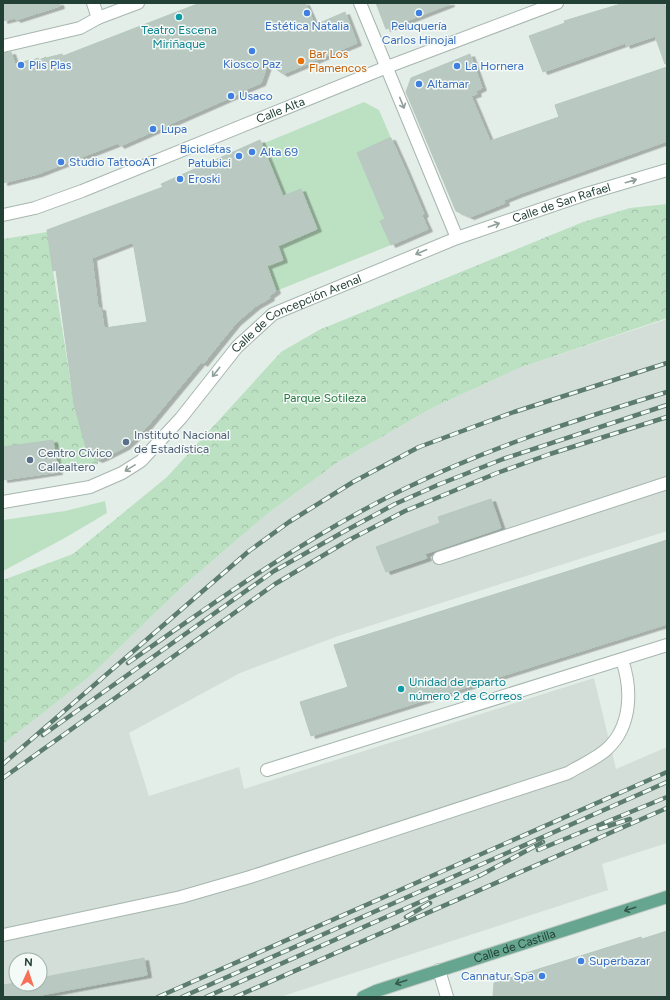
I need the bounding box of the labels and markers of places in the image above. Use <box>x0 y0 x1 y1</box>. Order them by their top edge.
marker: Estética Natalia <box>302 8 312 18</box>
marker: Peluquería Carlos Hinojal <box>414 8 424 18</box>
marker: Teatro Escena Miriñaque <box>174 12 184 22</box>
place label: Estética Natalia <box>265 19 349 33</box>
place label: Peluquería Carlos Hinojal <box>382 19 456 47</box>
place label: Teatro Escena Miriñaque <box>141 23 217 51</box>
marker: Kiosco Paz <box>247 46 257 56</box>
place label: Bar Los Flamencos <box>309 47 367 75</box>
marker: Bar Los Flamencos <box>296 56 306 66</box>
place label: Kiosco Paz <box>223 57 281 71</box>
place label: Plis Plas <box>29 58 72 72</box>
place label: La Hornera <box>465 59 524 73</box>
marker: Plis Plas <box>16 60 26 70</box>
marker: La Hornera <box>452 61 462 71</box>
place label: Altamar <box>427 77 469 91</box>
marker: Altamar <box>414 79 424 89</box>
place label: Usaco <box>239 89 273 103</box>
marker: Usaco <box>226 91 236 101</box>
place label: Lupa <box>161 122 187 136</box>
marker: Lupa <box>148 124 158 134</box>
place label: Bicicletas Patubici <box>180 142 231 170</box>
place label: Alta 69 <box>260 145 298 159</box>
marker: Alta 69 <box>247 147 257 157</box>
marker: Bicicletas Patubici <box>234 151 244 161</box>
place label: Studio TattooAT <box>69 155 157 169</box>
marker: Studio TattooAT <box>56 157 66 167</box>
place label: Eroski <box>188 172 220 186</box>
marker: Eroski <box>175 174 185 184</box>
place label: Instituto Nacional de Estadística <box>134 428 230 456</box>
marker: Instituto Nacional de Estadística <box>121 437 131 447</box>
place label: Centro Cívico Callealtero <box>38 446 112 474</box>
marker: Centro Cívico Callealtero <box>25 455 35 465</box>
place label: Unidad de reparto número 2 de Correos <box>409 675 523 703</box>
marker: Unidad de reparto número 2 de Correos <box>396 684 406 694</box>
place label: Superbazar <box>589 954 650 968</box>
marker: Superbazar <box>576 956 586 966</box>
place label: Cannatur Spa <box>461 969 534 983</box>
marker: Cannatur Spa <box>537 971 547 981</box>

